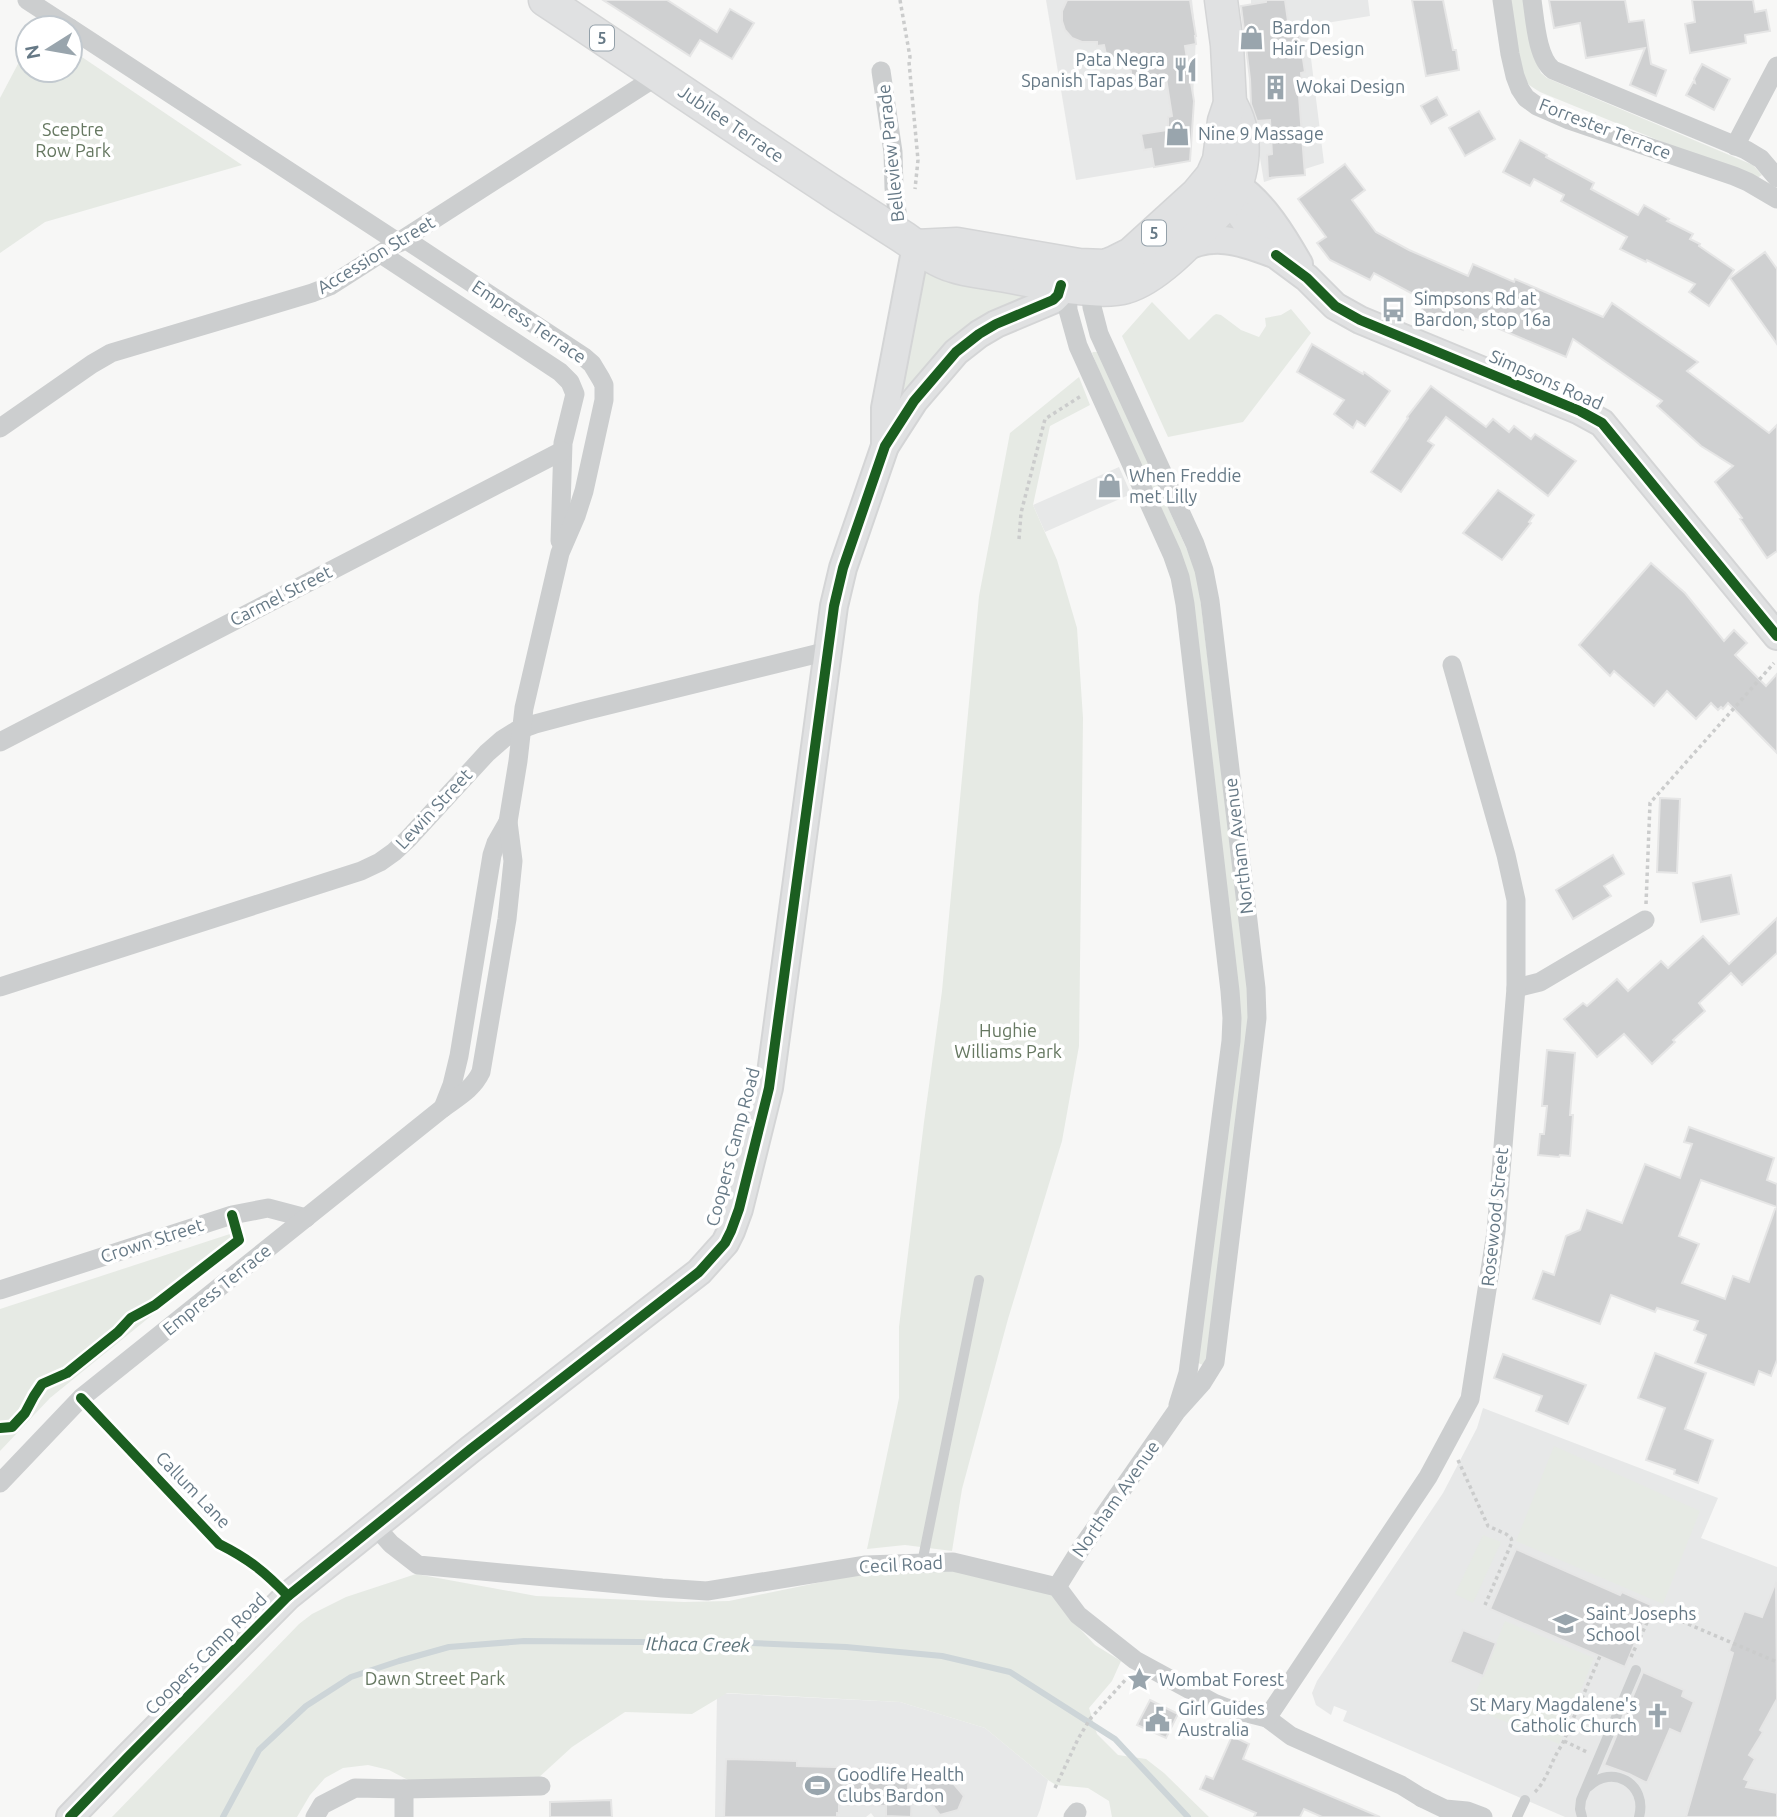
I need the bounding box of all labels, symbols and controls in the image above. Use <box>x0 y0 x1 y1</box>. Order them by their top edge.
north arrow <box>14 14 84 84</box>
place label: Bardon Hair Design <box>1272 17 1365 58</box>
shop icon: Bardon Hair Design <box>1238 24 1266 52</box>
road number: 5 <box>590 26 614 50</box>
text: N <box>20 43 44 61</box>
place label: Pata Negra Spanish Tapas Bar <box>1021 49 1165 90</box>
restaurant icon: Pata Negra Spanish Tapas Bar <box>1171 56 1199 84</box>
building icon: Wokai Design <box>1262 73 1290 101</box>
place label: Wokai Design <box>1296 76 1405 96</box>
street label: Jubilee Terrace <box>675 80 788 166</box>
street label: Belleview Parade <box>873 83 907 223</box>
street label: Forrester Terrace <box>1537 94 1674 162</box>
park label: Sceptre Row Park <box>35 119 111 160</box>
shop icon: Nine 9 Massage <box>1164 120 1192 148</box>
place label: Nine 9 Massage <box>1198 123 1324 143</box>
street label: Accession Street <box>313 211 438 297</box>
road number: 5 <box>1142 220 1166 246</box>
street label: Empress Terrace <box>469 276 590 367</box>
place label: Simpsons Rd at Bardon, stop 16a <box>1414 288 1551 329</box>
bus stop icon: Simpsons Rd at Bardon, stop 16a <box>1380 295 1408 323</box>
street label: Simpsons Road <box>1487 345 1606 413</box>
place label: When Freddie met Lilly <box>1129 465 1242 506</box>
shop icon: When Freddie met Lilly <box>1095 472 1123 500</box>
street label: Carmel Street <box>226 561 335 629</box>
street label: Lewin Street <box>391 764 475 852</box>
street label: Northam Avenue <box>1220 777 1256 915</box>
park label: Hughie Williams Park <box>954 1020 1062 1061</box>
street label: Coopers Camp Road <box>701 1065 763 1228</box>
street label: Rosewood Street <box>1477 1147 1511 1287</box>
street label: Crown Street <box>98 1214 206 1266</box>
street label: Empress Terrace <box>158 1240 274 1339</box>
street label: Northam Avenue <box>1068 1437 1163 1560</box>
street label: Callum Lane <box>152 1447 235 1532</box>
street label: Cecil Road <box>858 1552 943 1576</box>
street label: Coopers Camp Road <box>140 1588 270 1718</box>
place label: Saint Josephs School <box>1586 1603 1696 1644</box>
school or university icon: Saint Josephs School <box>1552 1610 1580 1638</box>
water label: Ithaca Creek <box>646 1632 751 1656</box>
place icon: Wombat Forest <box>1125 1666 1153 1694</box>
park label: Dawn Street Park <box>365 1668 505 1688</box>
place label: Wombat Forest <box>1159 1669 1284 1689</box>
place label: St Mary Magdalene's Catholic Church <box>1470 1694 1637 1735</box>
place label: Girl Guides Australia <box>1178 1698 1265 1739</box>
church icon: St Mary Magdalene's Catholic Church <box>1643 1701 1671 1729</box>
public building icon: Girl Guides Australia <box>1144 1705 1172 1733</box>
place label: Goodlife Health Clubs Bardon <box>837 1764 964 1805</box>
sports icon: Goodlife Health Clubs Bardon <box>803 1771 831 1799</box>

